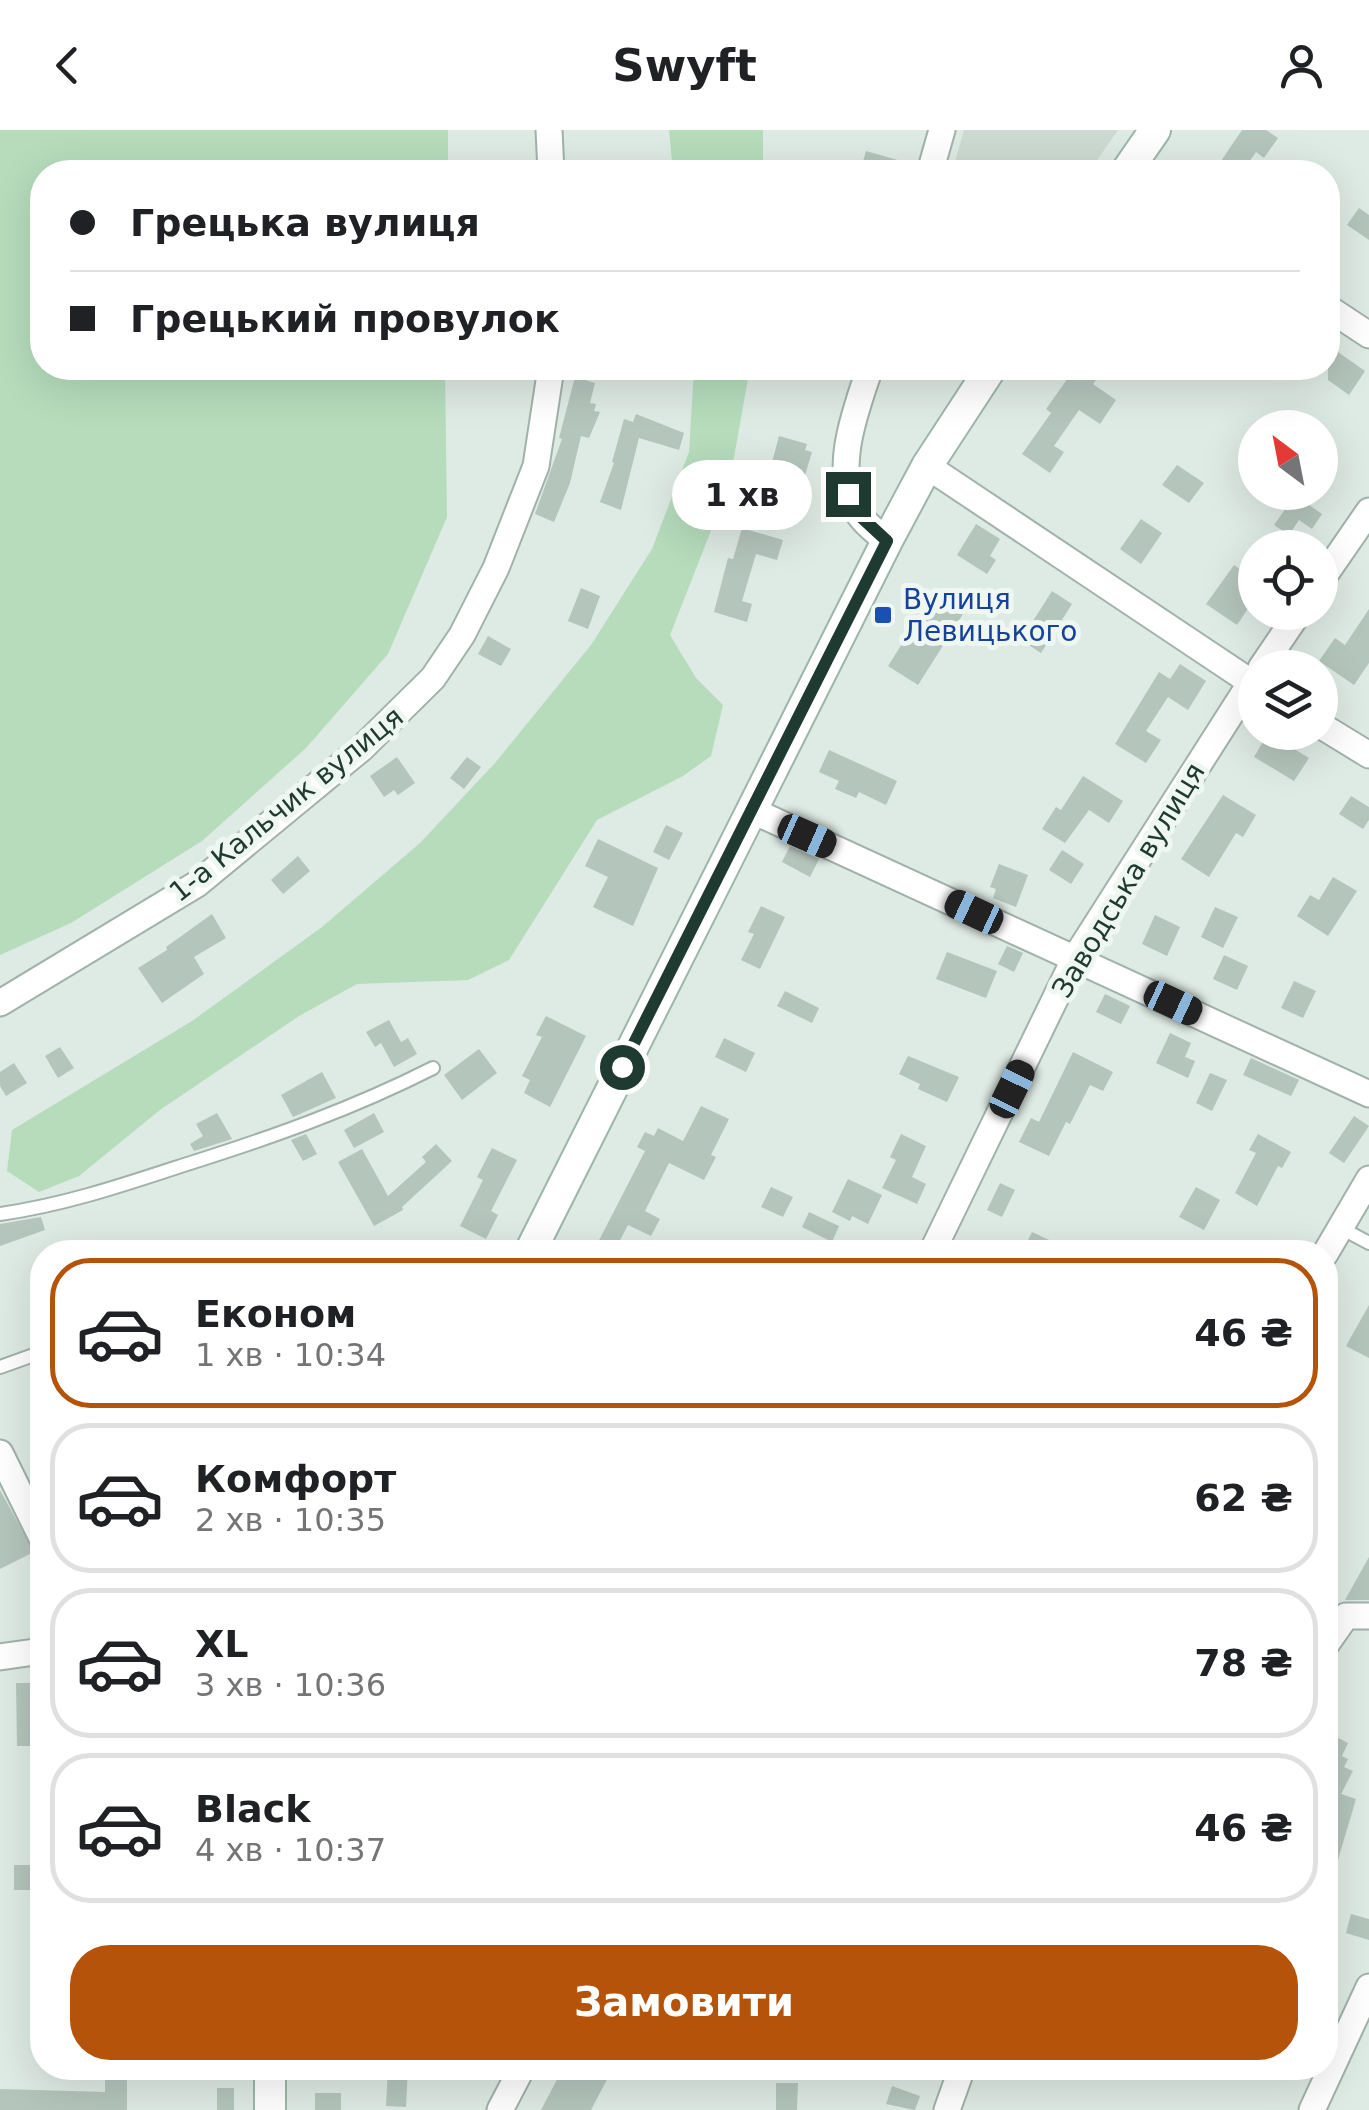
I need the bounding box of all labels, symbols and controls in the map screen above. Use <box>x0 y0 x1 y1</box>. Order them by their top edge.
icon: back <box>40 38 95 93</box>
icon: person <box>1274 38 1329 93</box>
text: Swyft <box>612 39 757 92</box>
text: Грецька вулиця <box>130 201 480 245</box>
text: Грецький провулок <box>130 297 560 341</box>
north arrow <box>1238 410 1338 510</box>
map controls <box>1238 410 1338 750</box>
callout: 1 хв <box>673 459 813 529</box>
route end <box>826 472 871 517</box>
text: 1 хв <box>705 476 779 514</box>
button: locate <box>1238 530 1338 630</box>
place label: Вулиця Левицького <box>903 583 1077 648</box>
marker: Вулиця Левицького <box>872 604 894 626</box>
button: layers <box>1238 650 1338 750</box>
street label: 1-а Кальчик вулиця <box>163 700 410 909</box>
street label: Заводська вулиця <box>1045 757 1212 1004</box>
car <box>773 810 841 862</box>
car <box>940 886 1008 938</box>
car <box>1139 977 1207 1029</box>
route start <box>600 1045 645 1090</box>
car <box>985 1055 1039 1123</box>
icon: car <box>75 1288 165 1378</box>
text: Економ <box>195 1292 356 1336</box>
text: 46 ₴ <box>1194 1311 1293 1355</box>
text: 1 хв · 10:34 <box>195 1336 386 1374</box>
icon: car <box>75 1453 165 1543</box>
text: Комфорт <box>195 1457 396 1501</box>
text: 62 ₴ <box>1194 1476 1293 1520</box>
text: 2 хв · 10:35 <box>195 1501 386 1539</box>
icon: car <box>75 1618 165 1708</box>
text: XL <box>195 1622 249 1666</box>
text: 78 ₴ <box>1194 1641 1293 1685</box>
text: 3 хв · 10:36 <box>195 1666 386 1704</box>
icon: car <box>75 1783 165 1873</box>
text: Black <box>195 1787 310 1831</box>
text: 46 ₴ <box>1194 1806 1293 1850</box>
text: 4 хв · 10:37 <box>195 1831 386 1869</box>
button: Замовити <box>70 1945 1298 2060</box>

